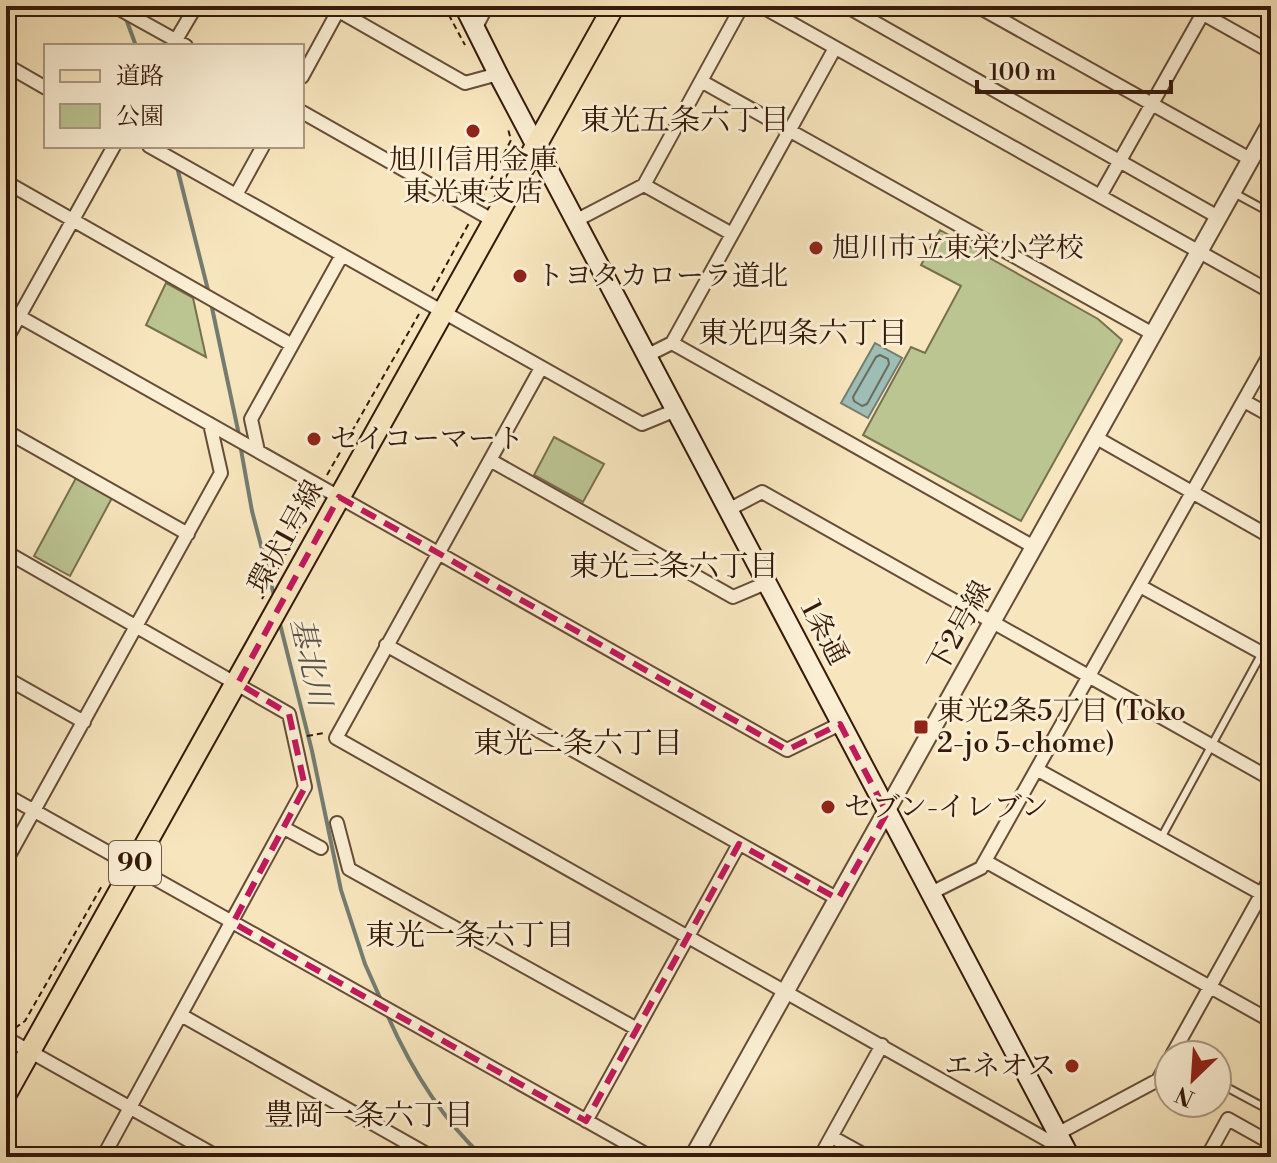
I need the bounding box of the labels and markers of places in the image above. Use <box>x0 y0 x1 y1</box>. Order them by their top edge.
marker: 旭川信用金庫 東光東支店 <box>464 122 482 140</box>
place label: 旭川信用金庫 東光東支店 <box>389 143 557 210</box>
place label: 旭川市立東栄小学校 <box>832 231 1084 266</box>
marker: 旭川市立東栄小学校 <box>807 239 825 257</box>
place label: トヨタカローラ道北 <box>536 259 788 294</box>
marker: トヨタカローラ道北 <box>511 267 529 285</box>
place label: セイコーマート <box>330 422 524 457</box>
marker: セイコーマート <box>305 430 323 448</box>
place label: 東光2条5丁目 (Toko 2-jo 5-chome) <box>937 694 1186 761</box>
marker: 東光2条5丁目 (Toko 2-jo 5-chome) <box>912 718 930 736</box>
place label: セブン-イレブン <box>844 790 1049 825</box>
marker: セブン-イレブン <box>819 798 837 816</box>
place label: エネオス <box>944 1049 1056 1084</box>
marker: エネオス <box>1063 1057 1081 1075</box>

